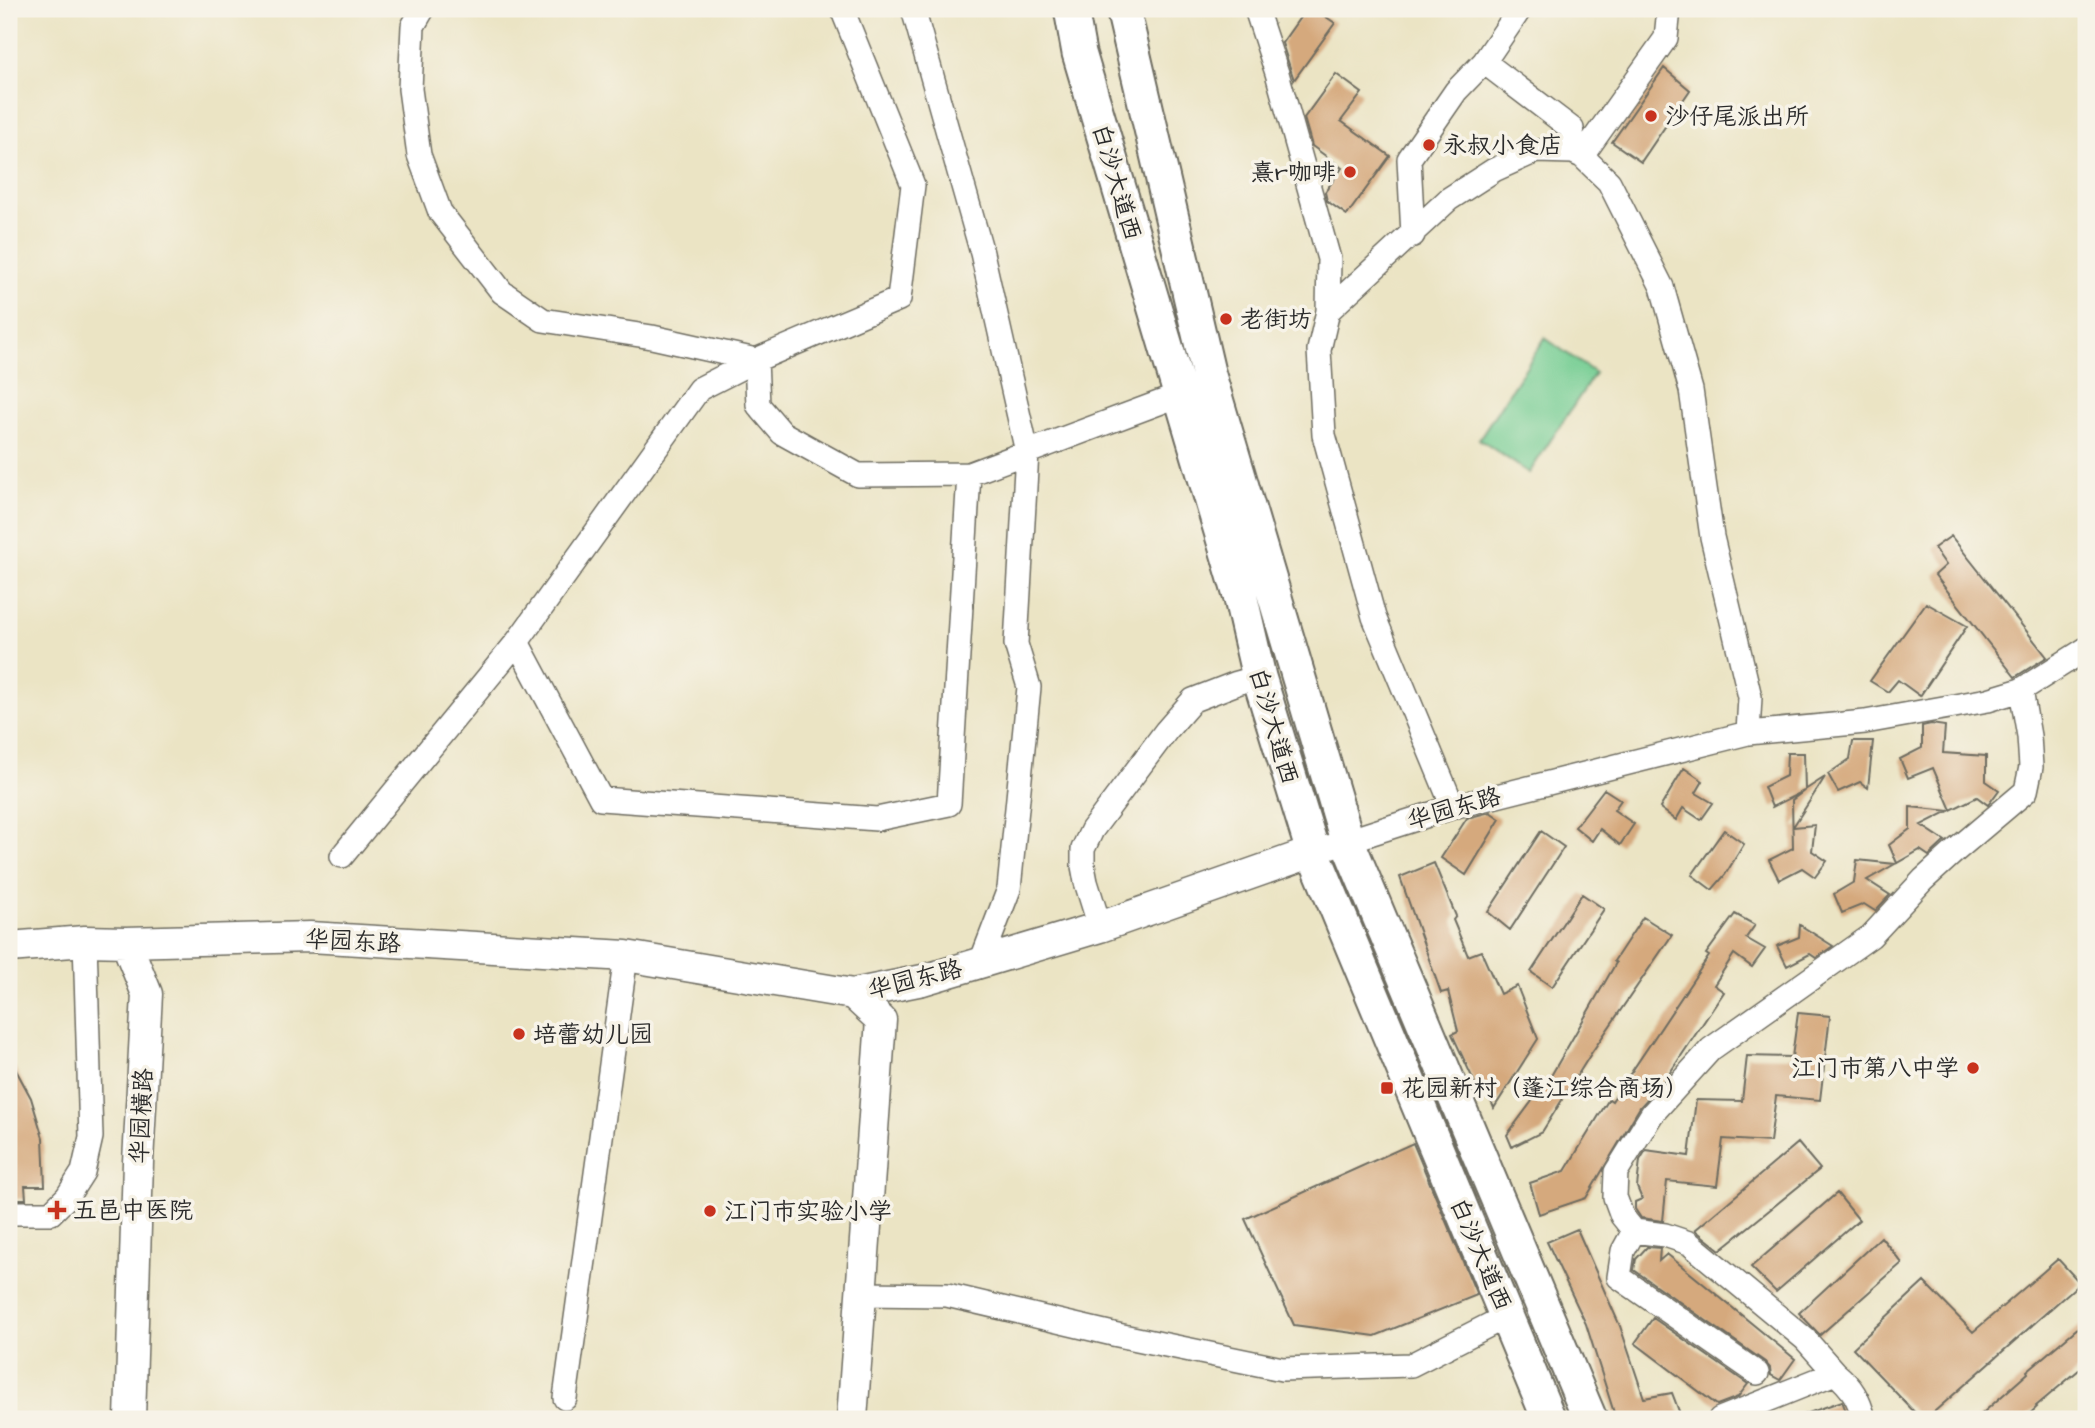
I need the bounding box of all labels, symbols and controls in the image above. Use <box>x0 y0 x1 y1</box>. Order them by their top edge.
place label: 沙仔尾派出所 <box>1665 100 1809 134</box>
marker: 沙仔尾派出所 <box>1643 108 1659 124</box>
street label: 白沙大道西 <box>1083 120 1149 245</box>
place label: 永叔小食店 <box>1443 129 1563 163</box>
marker: 永叔小食店 <box>1421 137 1437 153</box>
place label: 熹r咖啡 <box>1251 156 1336 190</box>
marker: 熹r咖啡 <box>1342 164 1358 180</box>
place label: 老街坊 <box>1240 303 1312 337</box>
marker: 老街坊 <box>1218 311 1234 327</box>
street label: 白沙大道西 <box>1240 664 1306 789</box>
street label: 华园东路 <box>1403 779 1505 839</box>
street label: 华园东路 <box>304 923 402 961</box>
street label: 华园东路 <box>865 952 966 1008</box>
place label: 培蕾幼儿园 <box>533 1018 653 1052</box>
marker: 培蕾幼儿园 <box>511 1026 527 1042</box>
place label: 江门市第八中学 <box>1791 1052 1959 1086</box>
marker: 江门市第八中学 <box>1965 1060 1981 1076</box>
street label: 华园横路 <box>123 1067 161 1165</box>
place label: 花园新村（蓬江综合商场） <box>1401 1072 1689 1106</box>
marker: 花园新村（蓬江综合商场） <box>1379 1080 1395 1096</box>
street label: 白沙大道西 <box>1441 1193 1519 1316</box>
place label: 五邑中医院 <box>73 1194 193 1228</box>
place label: 江门市实验小学 <box>724 1195 892 1229</box>
marker: 五邑中医院 <box>47 1200 67 1220</box>
marker: 江门市实验小学 <box>702 1203 718 1219</box>

